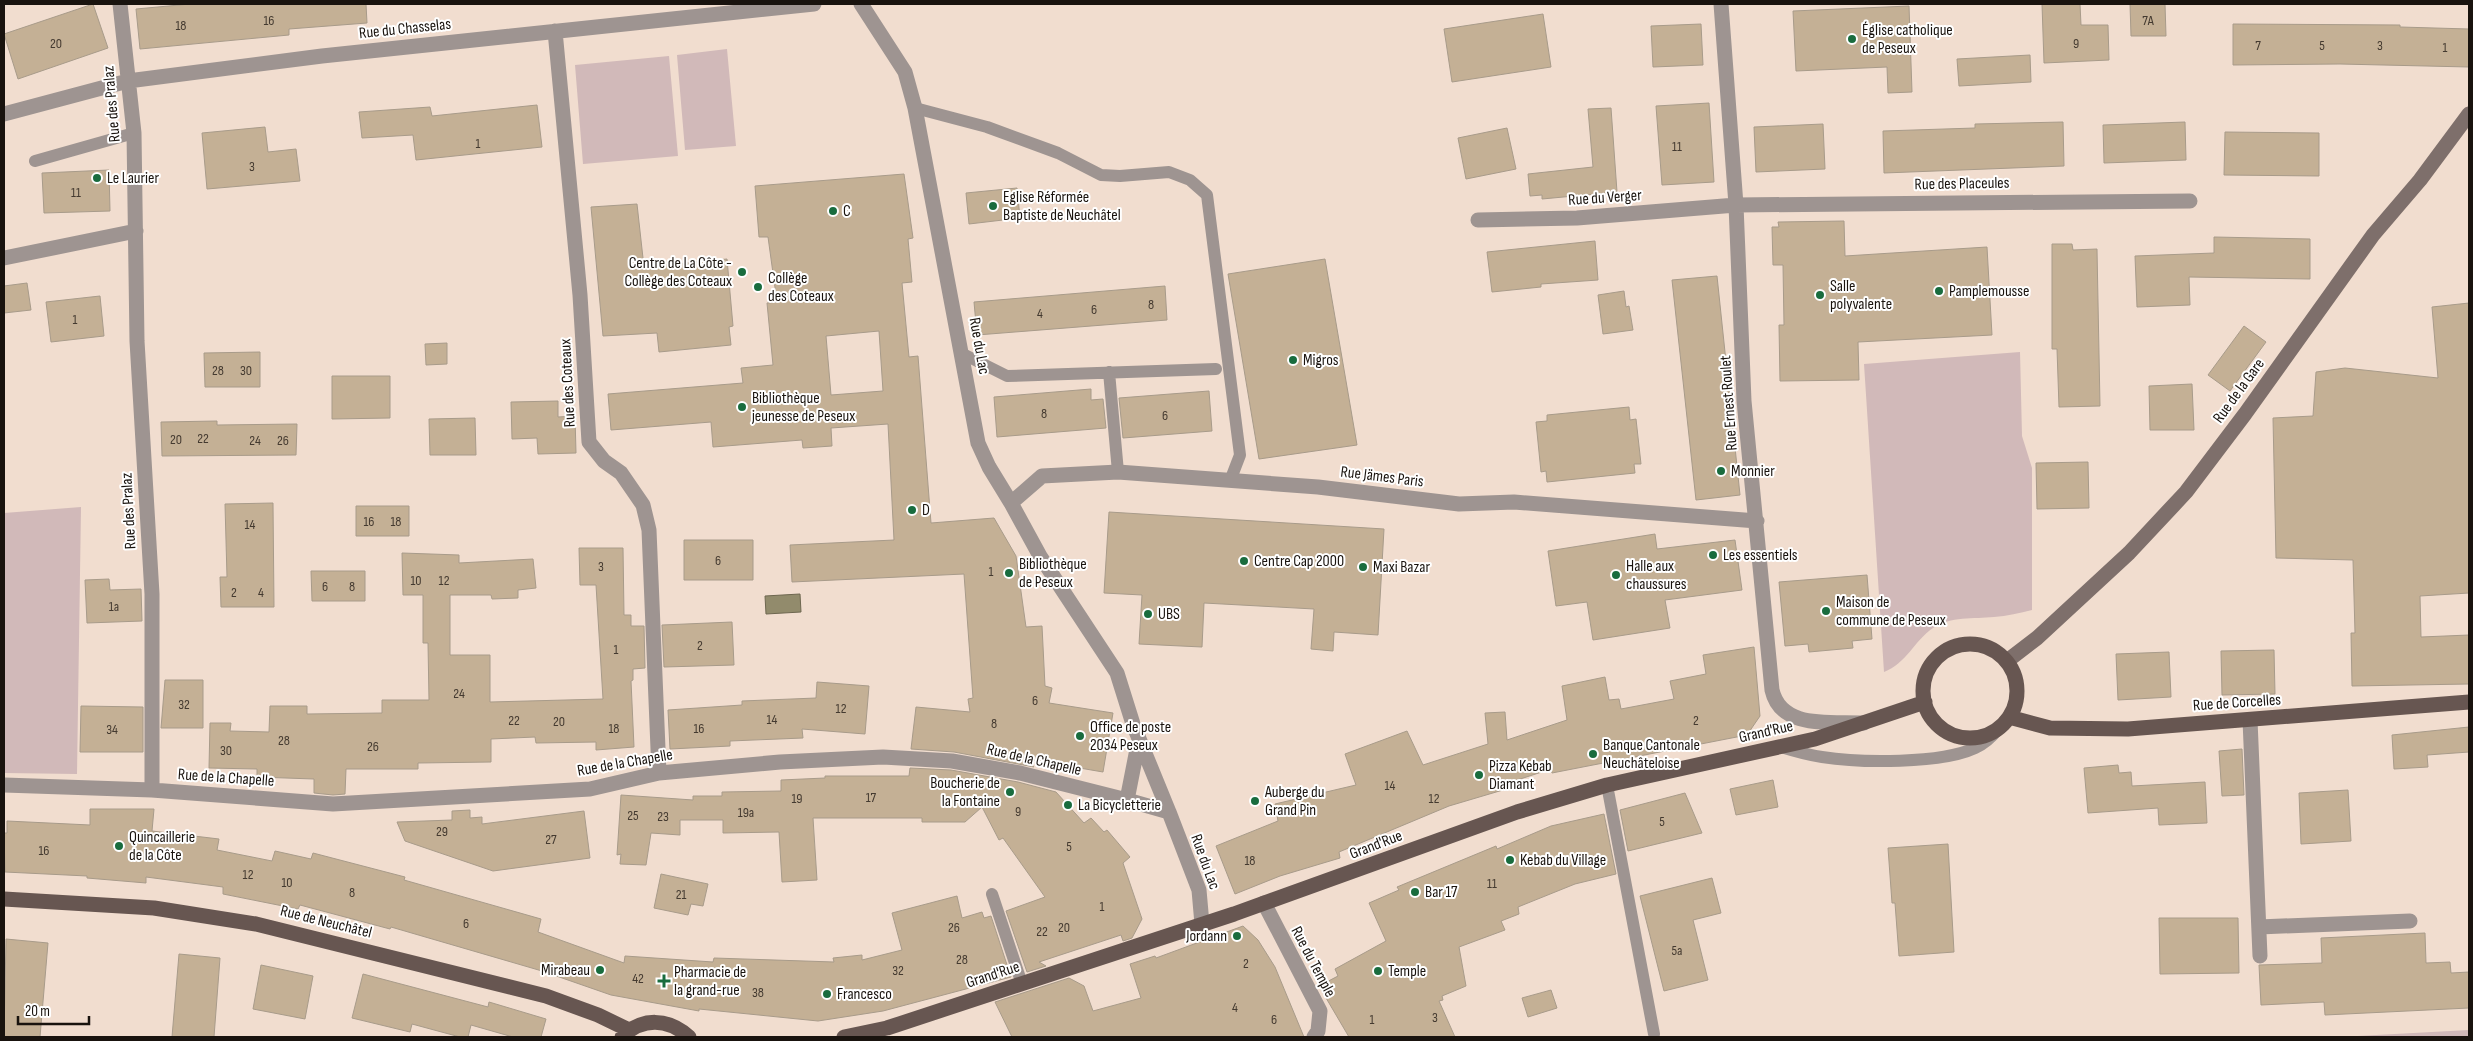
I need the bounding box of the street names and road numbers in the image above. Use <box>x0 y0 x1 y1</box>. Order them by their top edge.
street label: Rue du Chasselas <box>358 15 452 43</box>
street label: Rue des Pralaz <box>99 65 125 143</box>
street label: Rue des Placeules <box>1914 174 2010 194</box>
street label: Rue du Verger <box>1568 186 1643 210</box>
street label: Rue du Lac <box>965 316 993 376</box>
street label: Rue des Coteaux <box>556 338 580 428</box>
street label: Rue Ernest Roulet <box>1716 355 1742 451</box>
street label: Rue de la Gare <box>2209 355 2269 427</box>
street label: Rue Jämes Paris <box>1339 462 1425 492</box>
street label: Rue des Pralaz <box>117 472 140 550</box>
street label: Rue de Corcelles <box>2192 690 2282 716</box>
street label: Grand'Rue <box>1737 717 1795 747</box>
street label: Rue de la Chapelle <box>985 740 1083 780</box>
street label: Rue de la Chapelle <box>576 745 674 781</box>
street label: Rue de la Chapelle <box>177 765 275 791</box>
street label: Grand'Rue <box>1347 826 1405 864</box>
street label: Rue du Lac <box>1186 832 1224 892</box>
street label: Rue de Neuchâtel <box>278 901 374 943</box>
street label: Rue du Temple <box>1287 923 1339 1001</box>
street label: Grand'Rue <box>964 957 1022 993</box>

